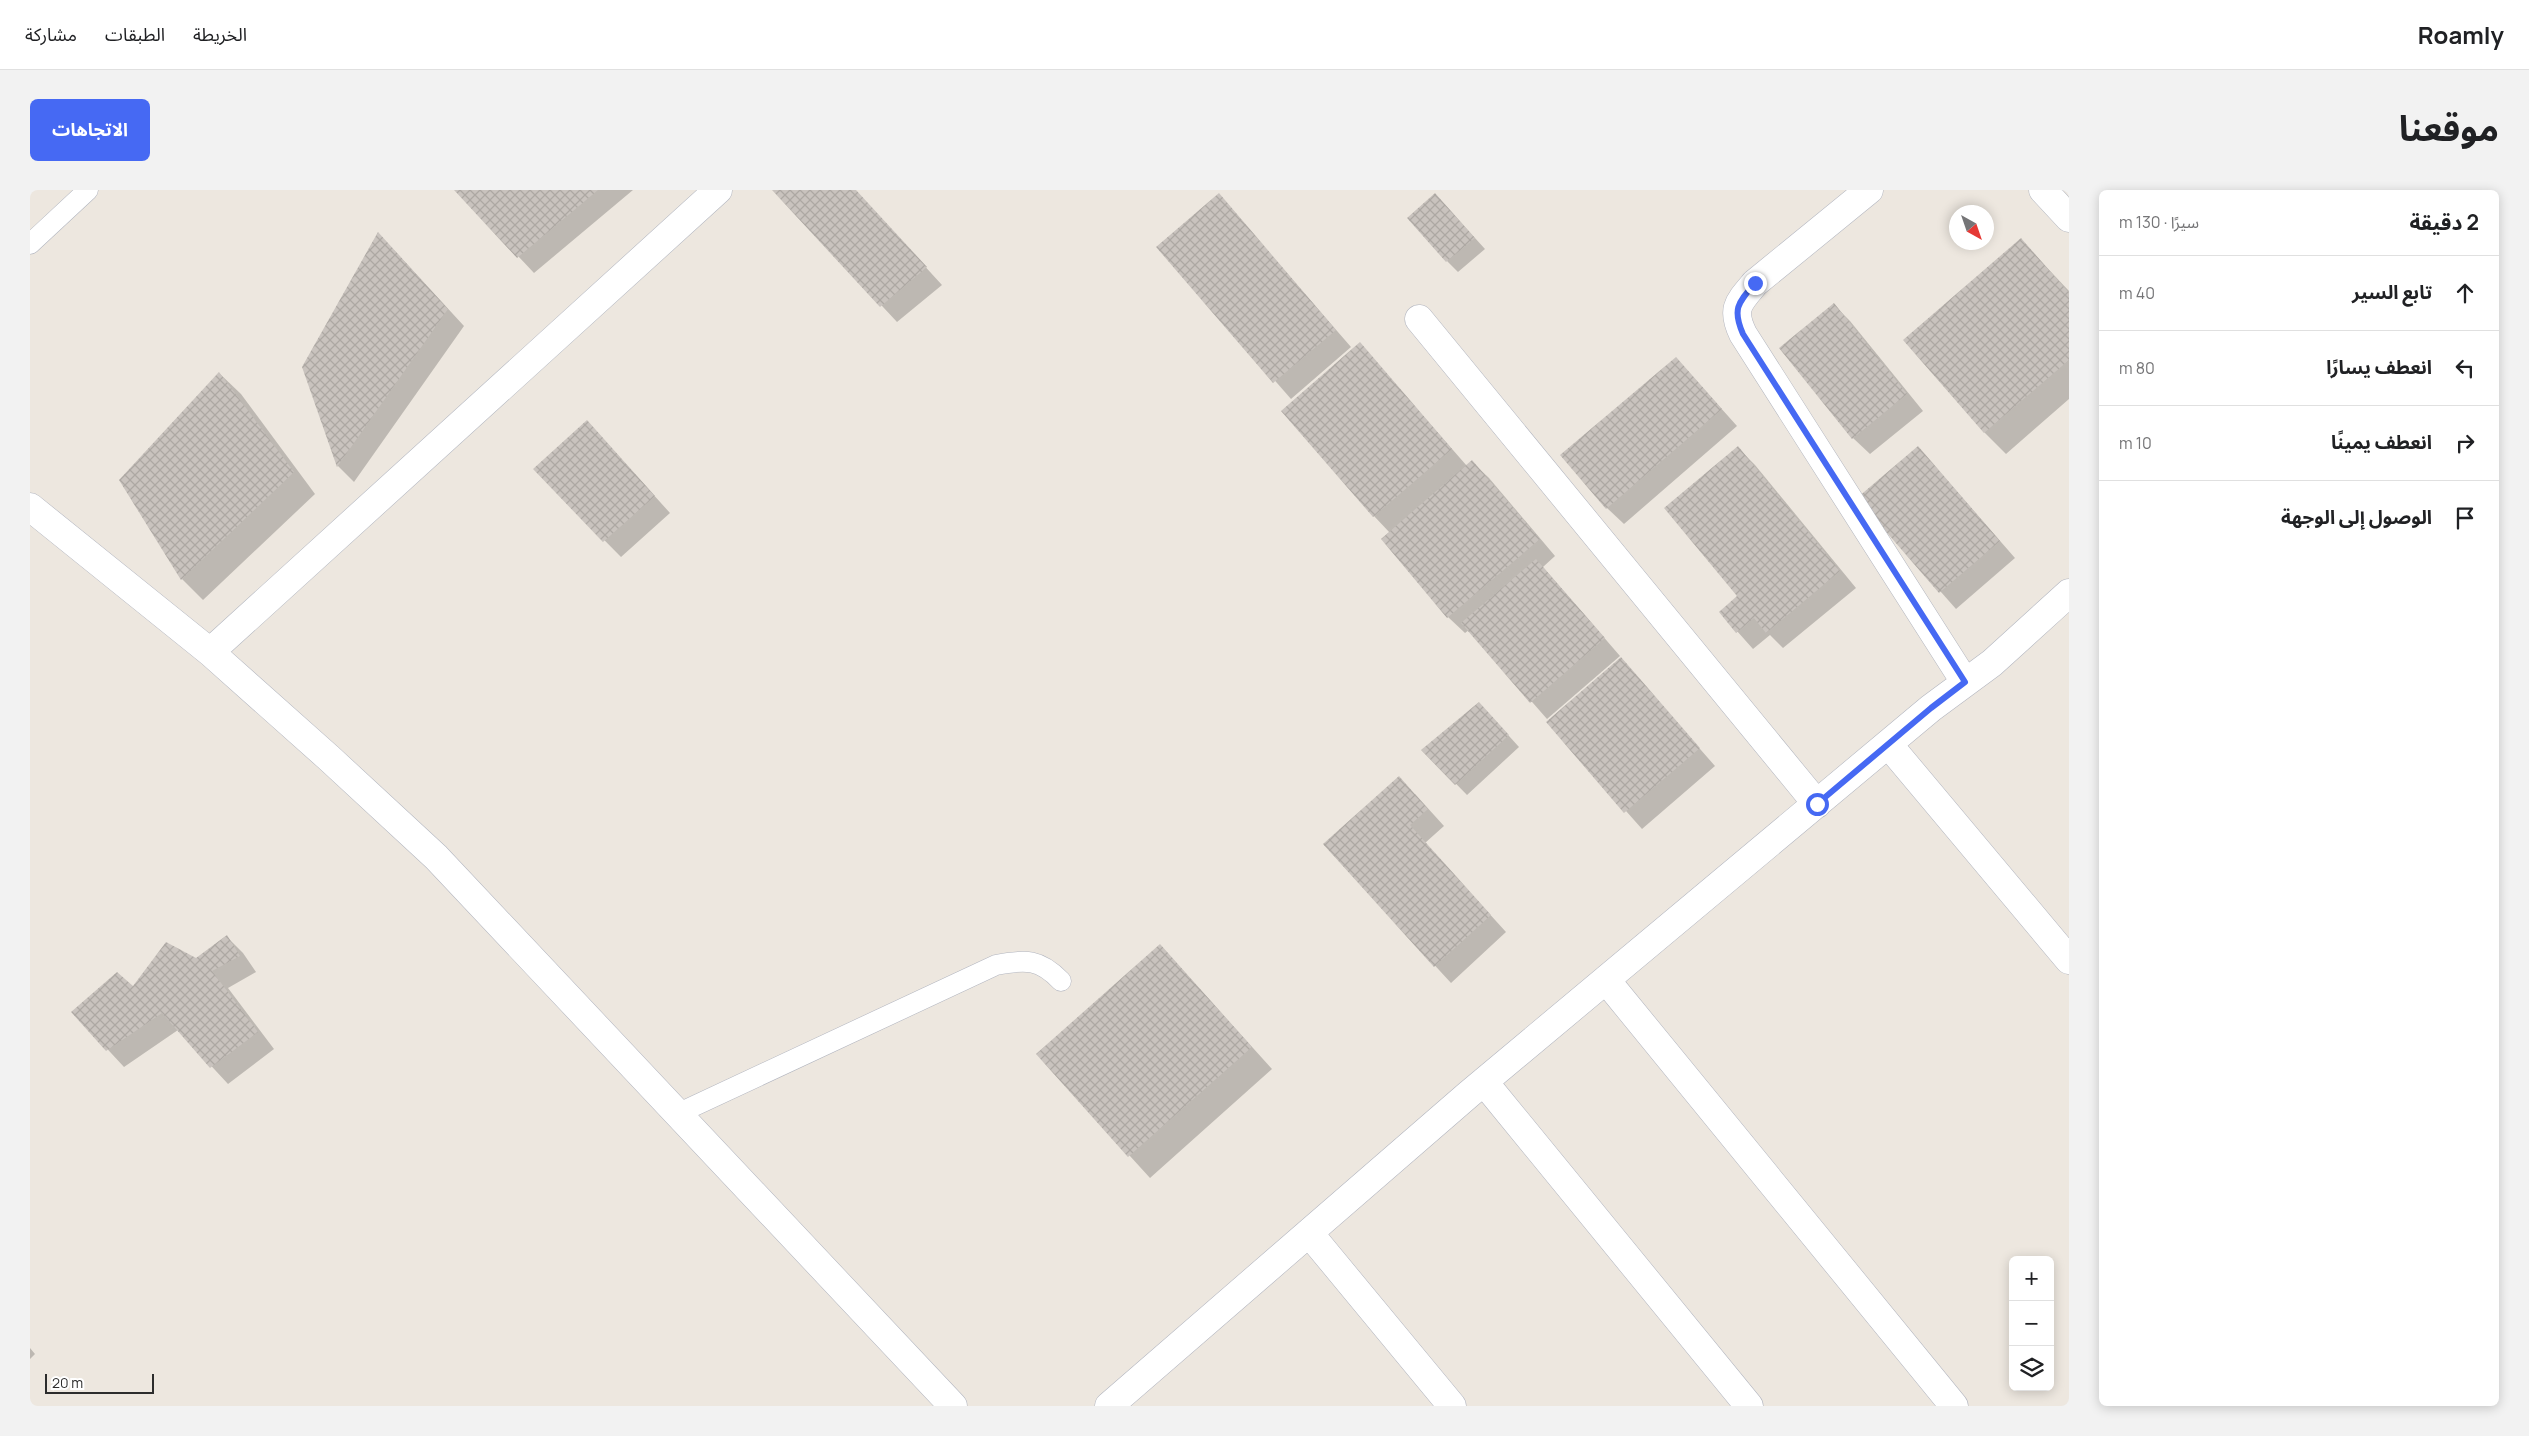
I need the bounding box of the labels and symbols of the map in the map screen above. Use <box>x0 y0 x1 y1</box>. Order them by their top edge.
north arrow <box>1949 205 1994 250</box>
route end <box>1744 272 1767 295</box>
route start <box>1806 793 1829 816</box>
scale bar <box>45 1371 154 1394</box>

